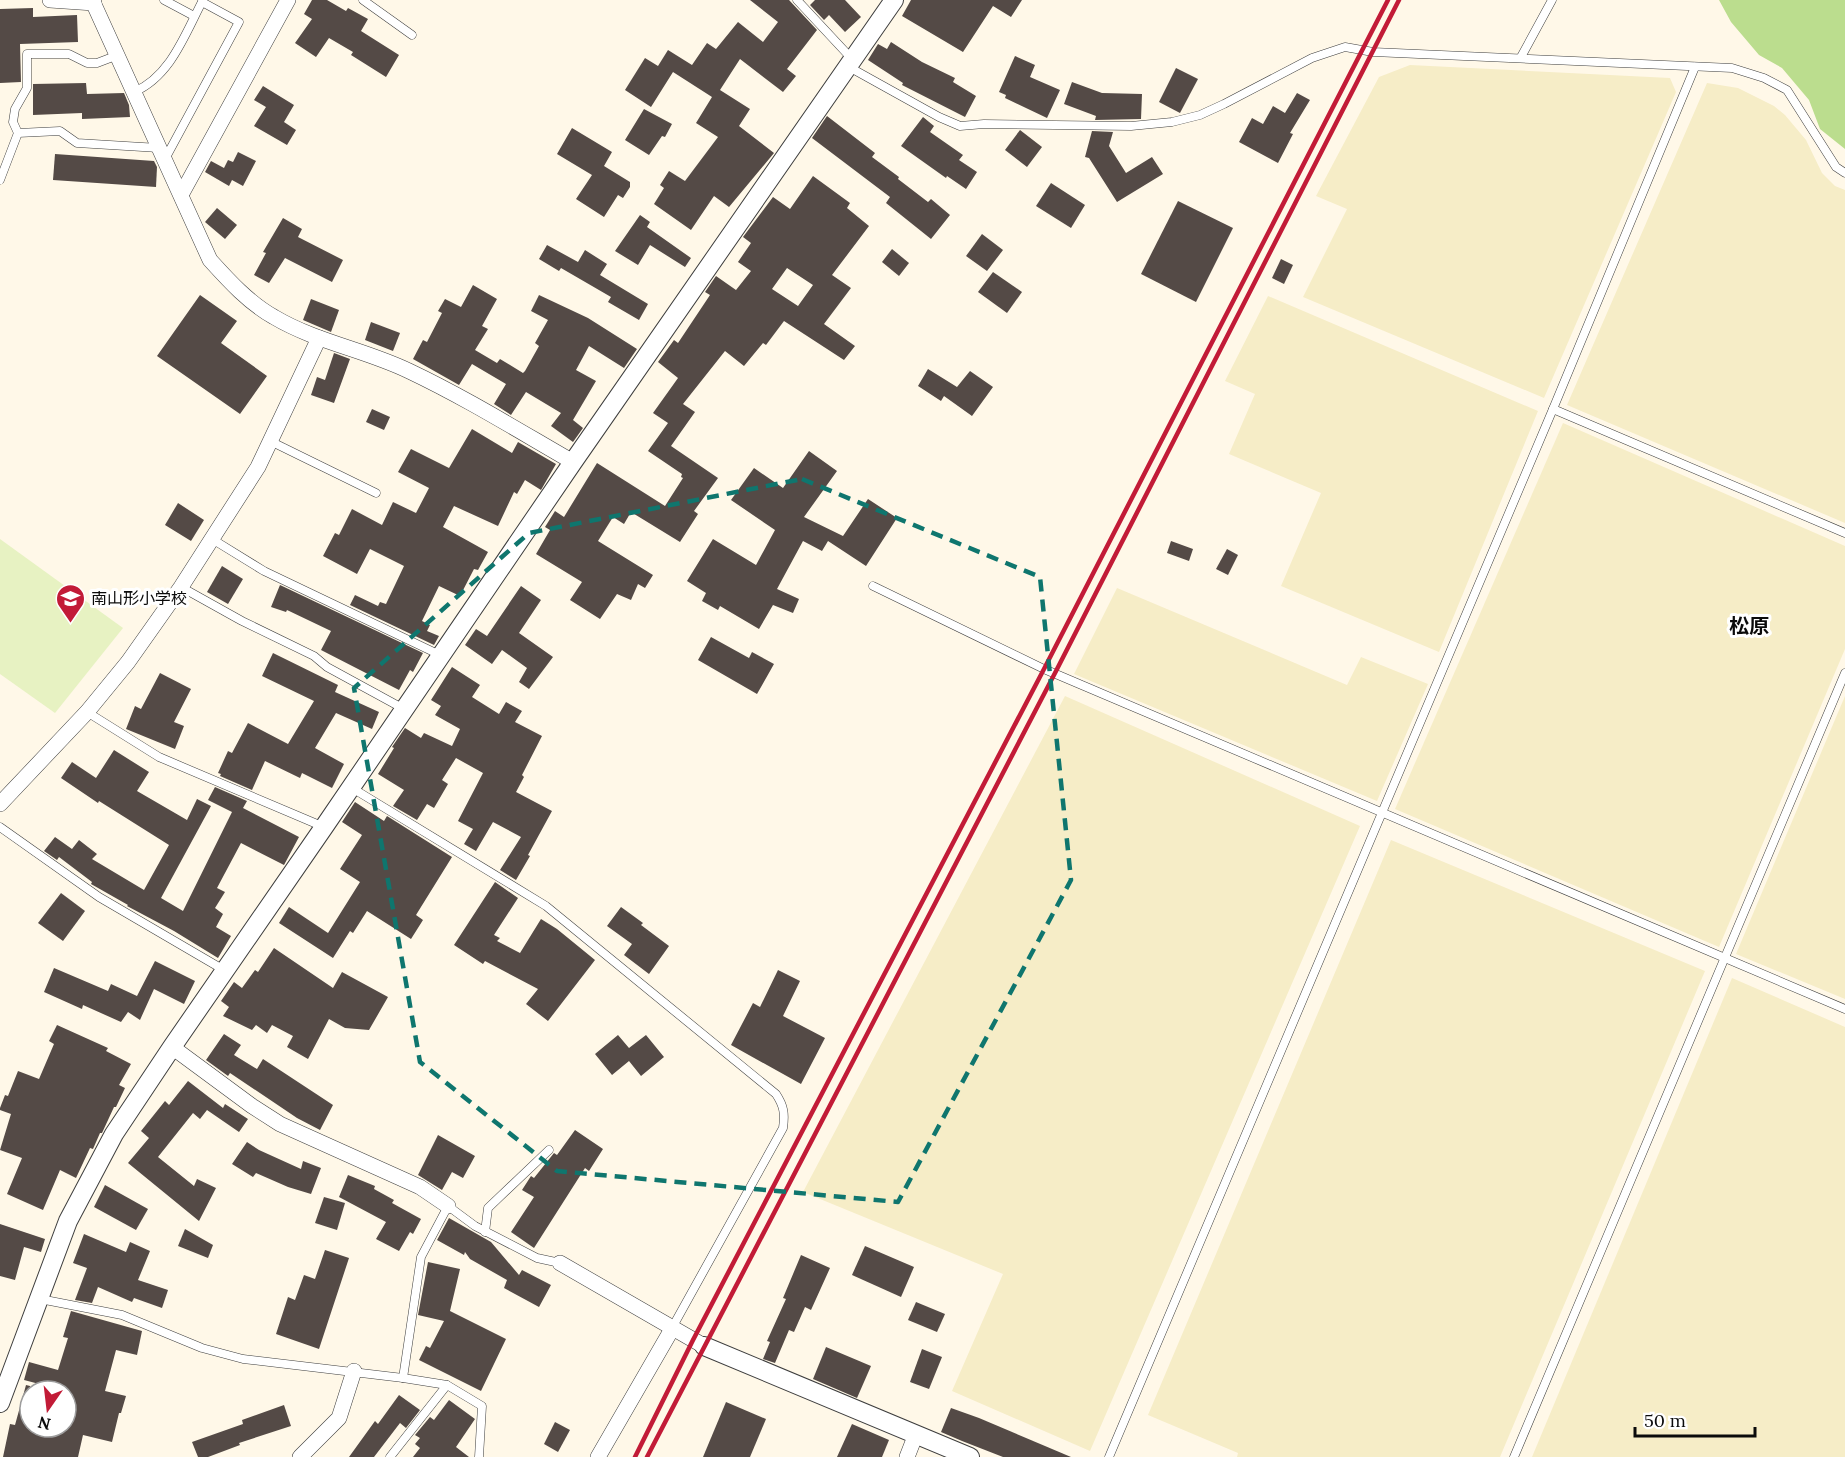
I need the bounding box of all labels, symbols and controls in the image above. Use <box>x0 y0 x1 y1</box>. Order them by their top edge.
school or university icon: 南山形小学校 <box>54 582 86 624</box>
place label: 南山形小学校 <box>91 588 187 608</box>
district label: 松原 <box>1729 613 1769 638</box>
north arrow <box>18 1379 78 1439</box>
scale bar <box>1635 1400 1755 1438</box>
text: 50 m <box>1644 1409 1686 1432</box>
text: N <box>36 1412 53 1435</box>

